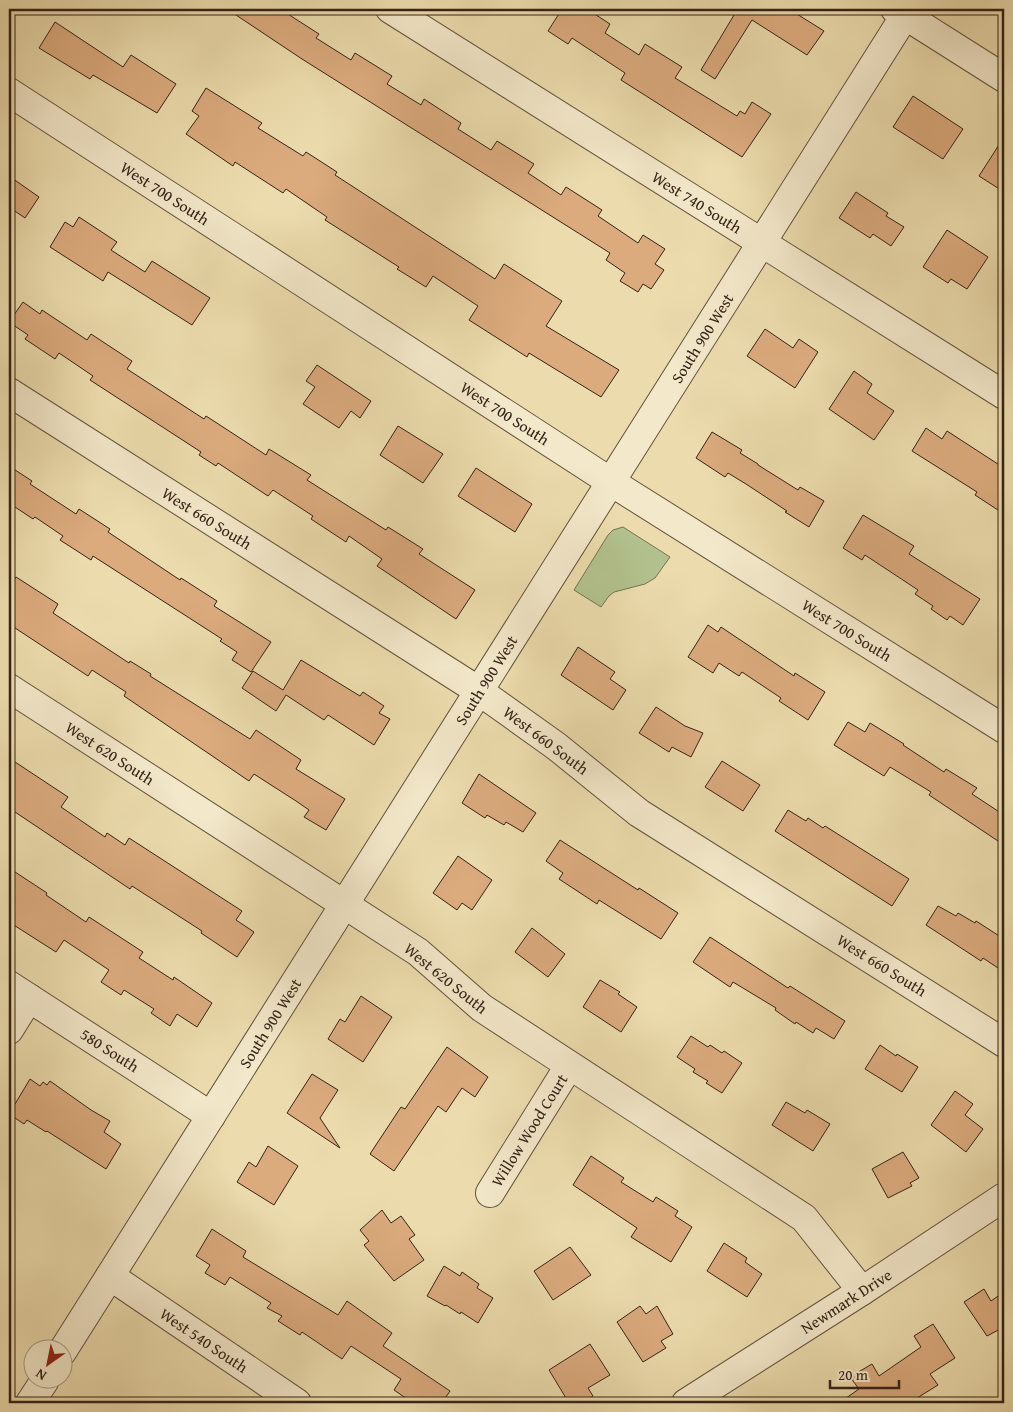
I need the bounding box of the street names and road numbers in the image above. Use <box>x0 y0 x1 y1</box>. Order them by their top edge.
street label: West 700 South <box>116 155 214 231</box>
street label: West 740 South <box>647 165 747 239</box>
street label: South 900 West <box>665 288 739 388</box>
street label: West 700 South <box>456 375 554 451</box>
street label: West 660 South <box>157 481 257 555</box>
street label: West 700 South <box>797 593 897 667</box>
street label: South 900 West <box>449 630 523 730</box>
street label: West 660 South <box>498 700 594 780</box>
street label: West 620 South <box>61 715 159 791</box>
street label: West 660 South <box>832 928 932 1002</box>
street label: West 620 South <box>399 937 493 1019</box>
street label: South 900 West <box>233 973 307 1073</box>
street label: 580 South <box>76 1022 144 1078</box>
street label: Willow Wood Court <box>485 1069 574 1191</box>
street label: Newmark Drive <box>796 1263 896 1339</box>
street label: West 540 South <box>155 1302 253 1378</box>

